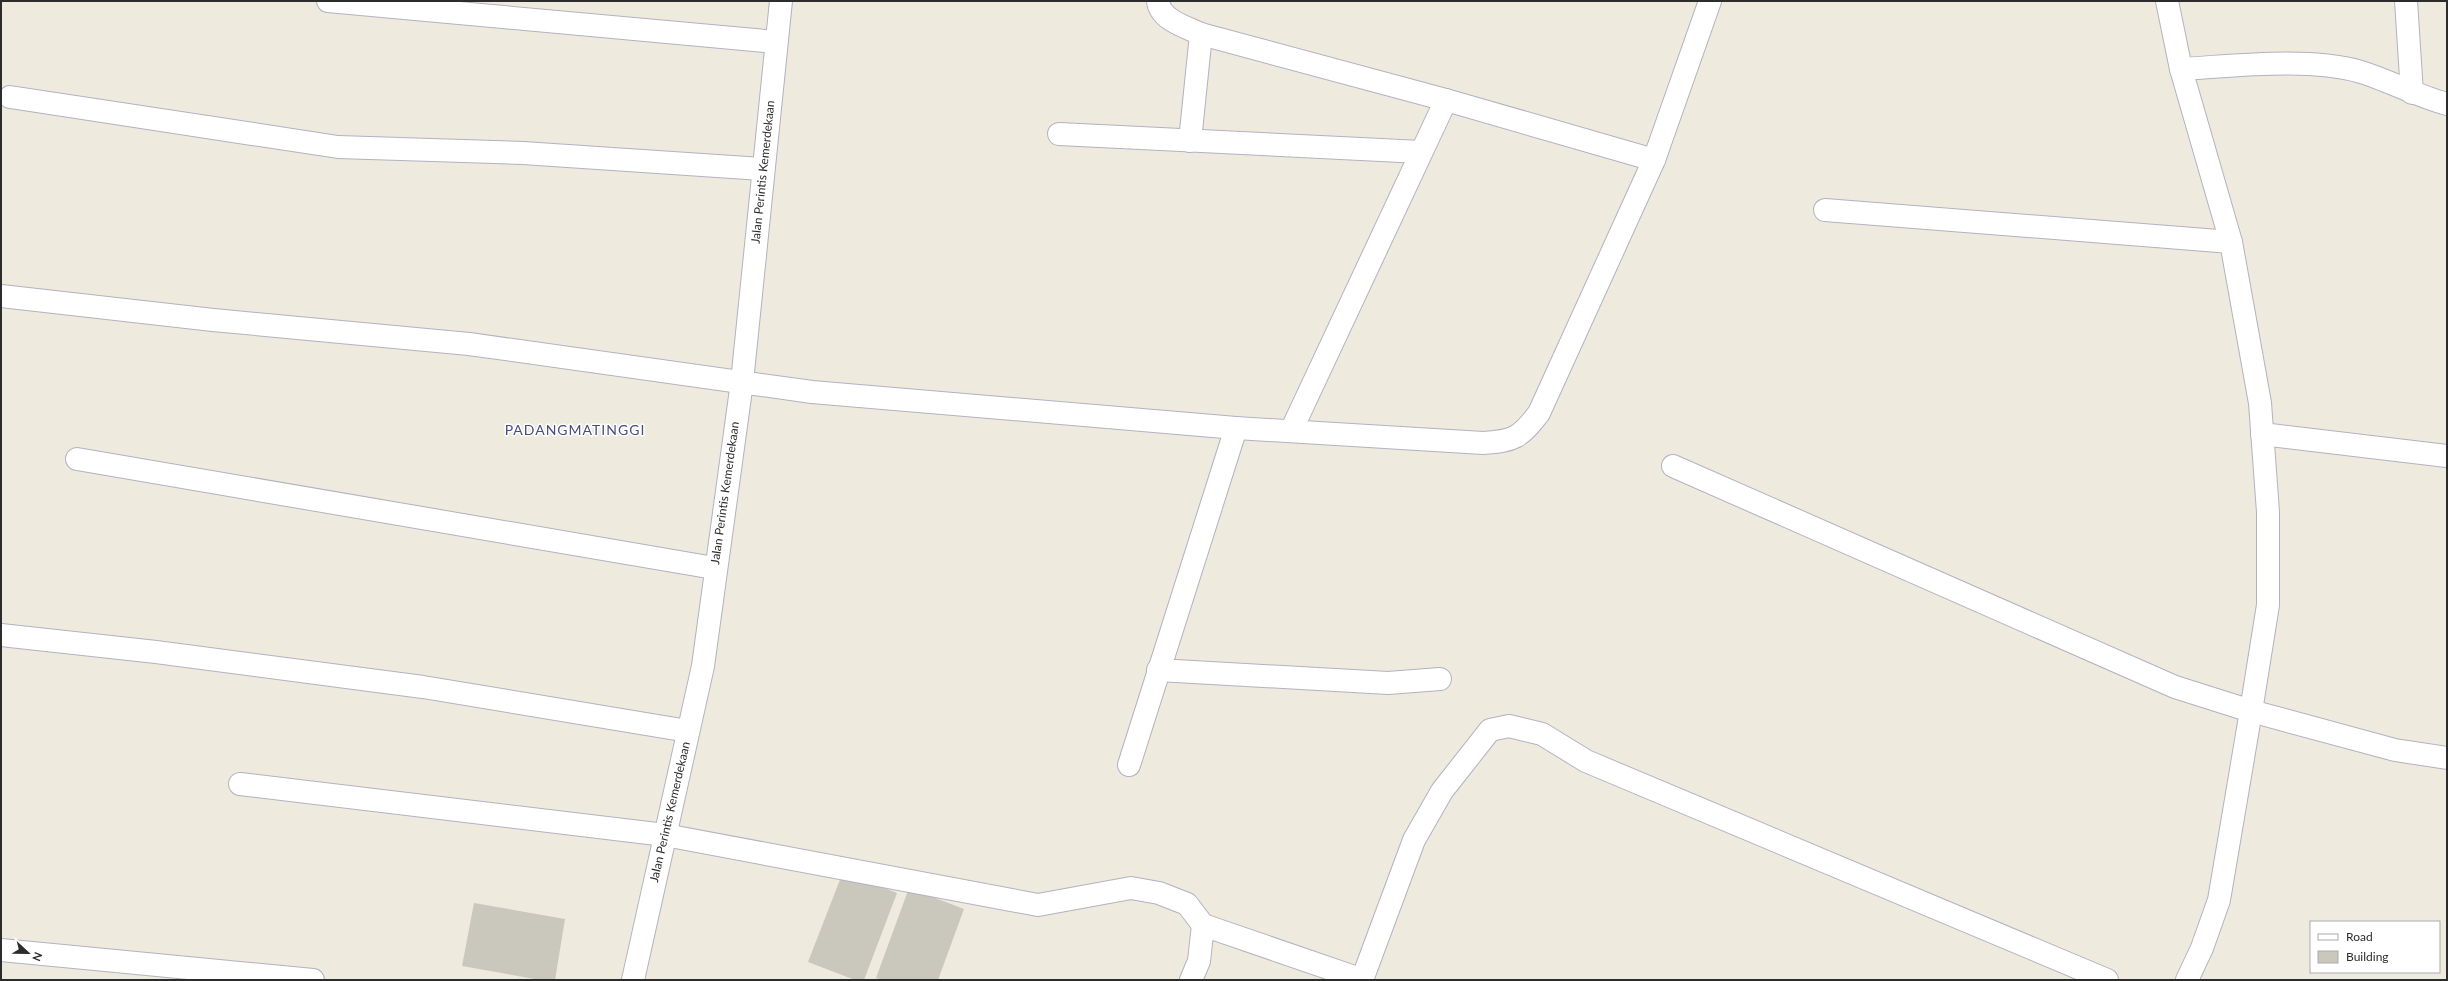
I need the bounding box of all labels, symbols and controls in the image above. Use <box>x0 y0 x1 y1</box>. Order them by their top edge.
street label: Jalan Perintis Kemerdekaan <box>748 100 777 244</box>
district label: PADANGMATINGGI <box>505 421 645 438</box>
street label: Jalan Perintis Kemerdekaan <box>707 421 742 565</box>
street label: Jalan Perintis Kemerdekaan <box>646 740 693 884</box>
legend <box>2310 921 2440 973</box>
text: Road <box>2346 929 2373 944</box>
north arrow <box>8 933 48 973</box>
text: Building <box>2346 949 2389 964</box>
text: N <box>30 951 45 963</box>

